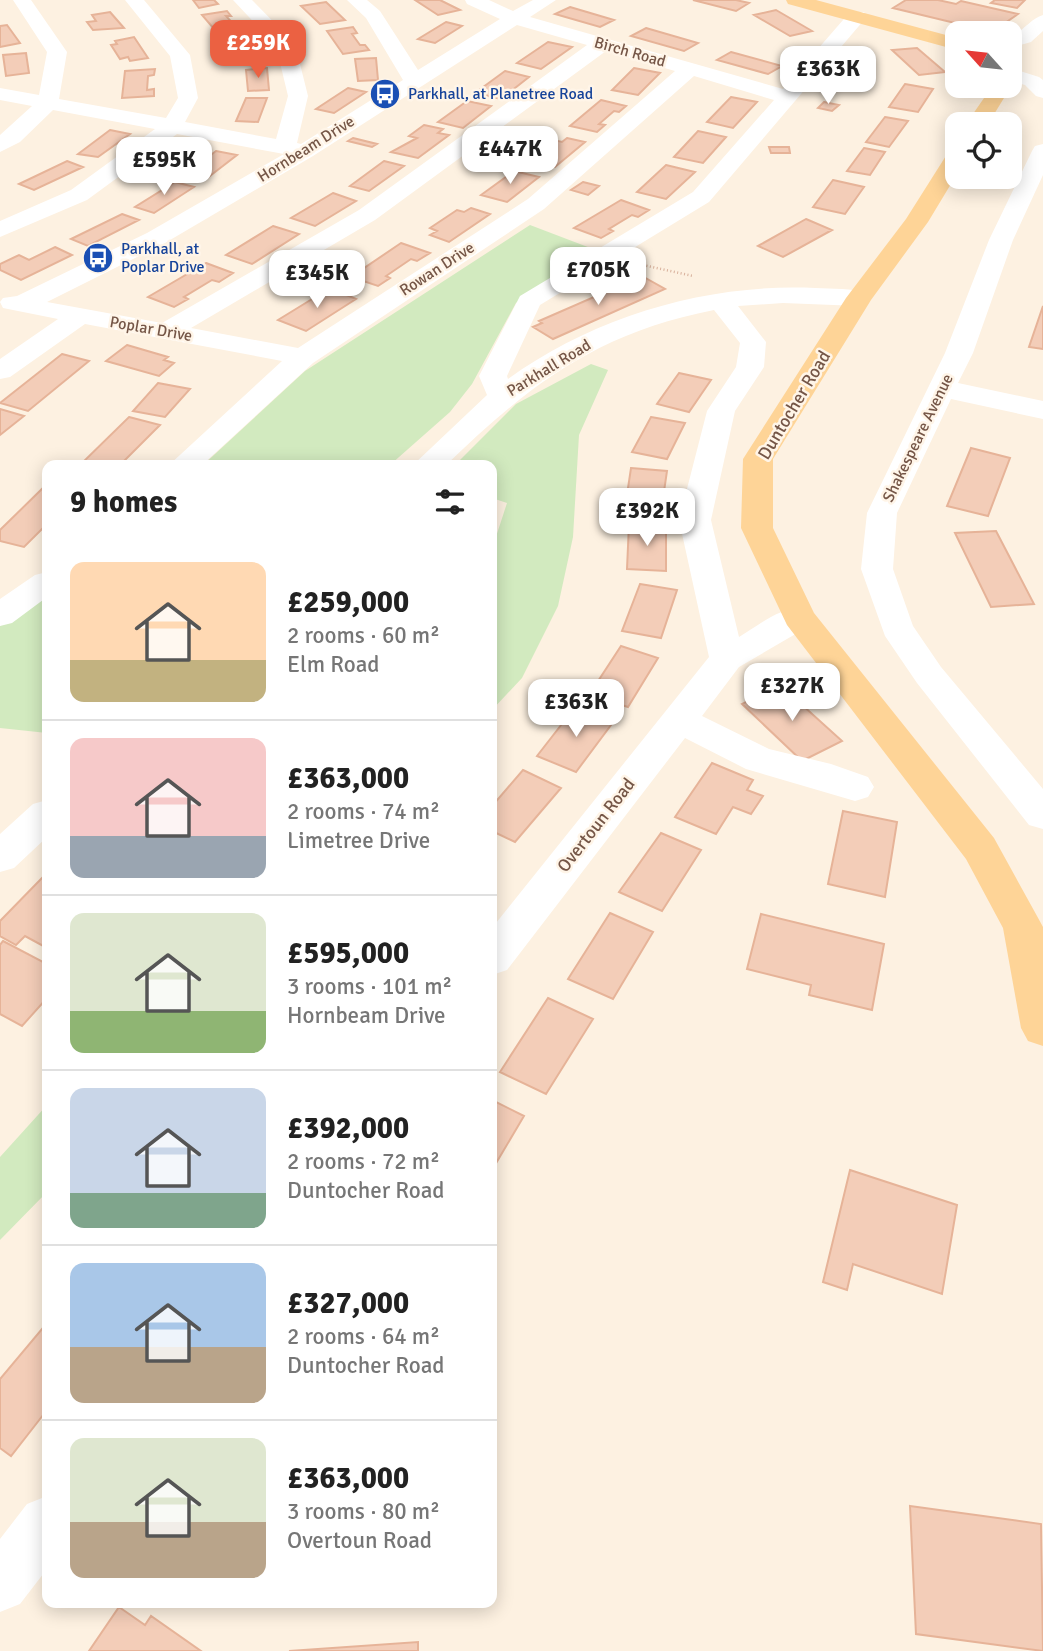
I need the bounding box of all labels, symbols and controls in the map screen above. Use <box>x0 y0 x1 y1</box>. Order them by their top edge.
pin: £259K <box>209 20 307 80</box>
north arrow <box>945 21 1022 98</box>
map controls <box>945 21 1022 189</box>
text: £259K <box>226 28 290 57</box>
street label: Birch Road <box>592 32 668 72</box>
pin: £363K <box>779 46 877 106</box>
text: £363K <box>796 54 860 83</box>
bus stop icon: Parkhall, at Planetree Road <box>368 77 402 111</box>
place label: Parkhall, at Planetree Road <box>408 84 593 104</box>
street label: Hornbeam Drive <box>254 111 358 187</box>
button: locate <box>945 112 1022 189</box>
pin: £447K <box>461 127 559 186</box>
text: £447K <box>478 134 542 163</box>
pin: £595K <box>115 138 213 197</box>
text: £595K <box>132 145 196 174</box>
street label: Rowan Drive <box>396 237 478 301</box>
place label: Parkhall, at Poplar Drive <box>121 239 204 277</box>
bus stop icon: Parkhall, at Poplar Drive <box>81 241 115 275</box>
pin: £705K <box>549 247 647 307</box>
pin: £345K <box>268 250 366 310</box>
text: £705K <box>566 255 630 284</box>
text: £345K <box>285 258 349 287</box>
street label: Poplar Drive <box>108 312 194 346</box>
street label: Parkhall Road <box>503 335 595 401</box>
street label: Duntocher Road <box>753 347 835 463</box>
street label: Shakespeare Avenue <box>878 371 958 505</box>
icon: filters <box>431 483 469 521</box>
text: 9 homes <box>70 484 177 521</box>
pin: £392K <box>598 489 696 548</box>
text: £392K <box>615 496 679 525</box>
text: £259,000 <box>287 584 409 621</box>
icon: home <box>126 590 210 674</box>
text: 2 rooms · 60 m² <box>287 621 440 650</box>
text: Elm Road <box>287 650 379 679</box>
pin: £327K <box>743 664 841 723</box>
text: £327K <box>760 671 824 700</box>
pin: £363K <box>527 680 625 739</box>
text: £363K <box>544 687 608 716</box>
text: £363,000 <box>287 760 409 797</box>
icon: home <box>126 766 210 850</box>
street label: Overtoun Road <box>552 774 640 876</box>
text: 2 rooms · 74 m² <box>287 797 440 826</box>
text: Limetree Drive <box>287 826 430 855</box>
text: £595,000 <box>287 935 409 972</box>
icon: home <box>126 941 210 1025</box>
text: 3 rooms · 101 m² <box>287 972 452 1001</box>
text: Hornbeam Drive <box>287 1001 446 1030</box>
text: £392,000 <box>287 1110 409 1147</box>
icon: home <box>126 1116 210 1200</box>
text: 2 rooms · 72 m² <box>287 1147 440 1176</box>
text: Duntocher Road <box>287 1176 444 1205</box>
text: £327,000 <box>287 1285 409 1322</box>
icon: home <box>126 1291 210 1375</box>
text: 2 rooms · 64 m² <box>287 1322 440 1351</box>
text: Duntocher Road <box>287 1351 444 1380</box>
text: £363,000 <box>287 1460 409 1497</box>
icon: home <box>126 1466 210 1550</box>
text: 3 rooms · 80 m² <box>287 1497 440 1526</box>
text: Overtoun Road <box>287 1526 432 1555</box>

